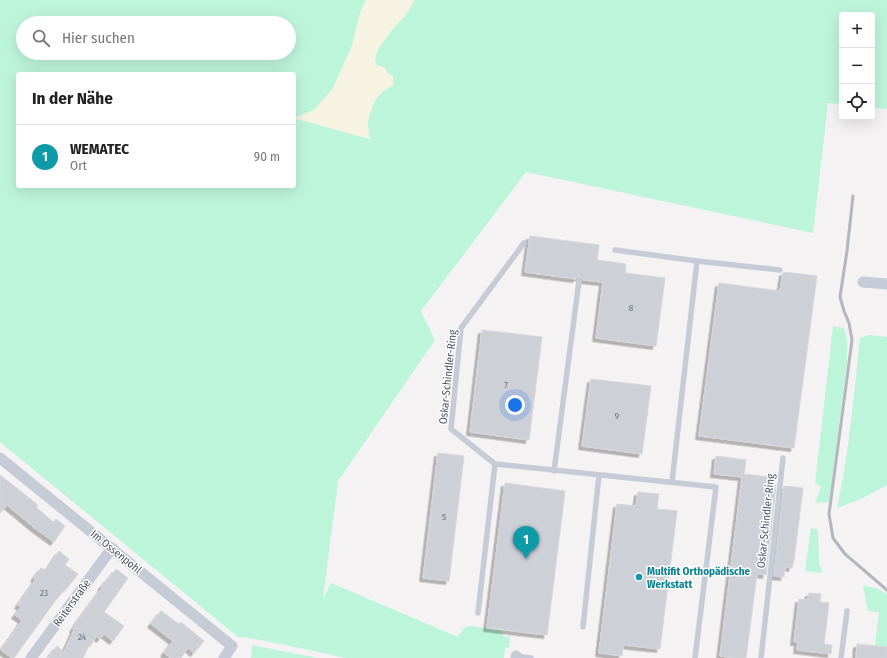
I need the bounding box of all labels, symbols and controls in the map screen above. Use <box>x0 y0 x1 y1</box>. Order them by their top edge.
map controls <box>839 12 875 120</box>
button: + <box>839 12 875 48</box>
search box <box>16 16 296 60</box>
icon: search <box>30 27 52 49</box>
text: Hier suchen <box>62 29 135 47</box>
button: − <box>839 48 875 84</box>
button: locate <box>839 84 875 120</box>
text: In der Nähe <box>32 88 113 109</box>
text: WEMATEC <box>70 140 129 158</box>
text: 1 <box>42 149 48 164</box>
text: 90 m <box>254 149 280 164</box>
text: Ort <box>70 158 87 173</box>
house number: 8 <box>629 303 634 313</box>
street label: Oskar-Schindler-Ring <box>437 328 460 425</box>
house number: 7 <box>504 380 508 390</box>
your location <box>505 395 525 415</box>
house number: 9 <box>615 411 619 421</box>
street label: Oskar-Schindler-Ring <box>755 472 778 569</box>
house number: 5 <box>442 512 446 522</box>
pin: 1 <box>513 526 539 559</box>
street label: Im Ossenpohl <box>88 528 144 577</box>
place label: Multifit Orthopädische Werkstatt <box>647 565 751 591</box>
marker: Multifit Orthopädische Werkstatt <box>634 572 644 582</box>
street label: Reiterstraße <box>51 577 93 629</box>
house number: 23 <box>40 588 48 598</box>
house number: 24 <box>78 632 87 642</box>

